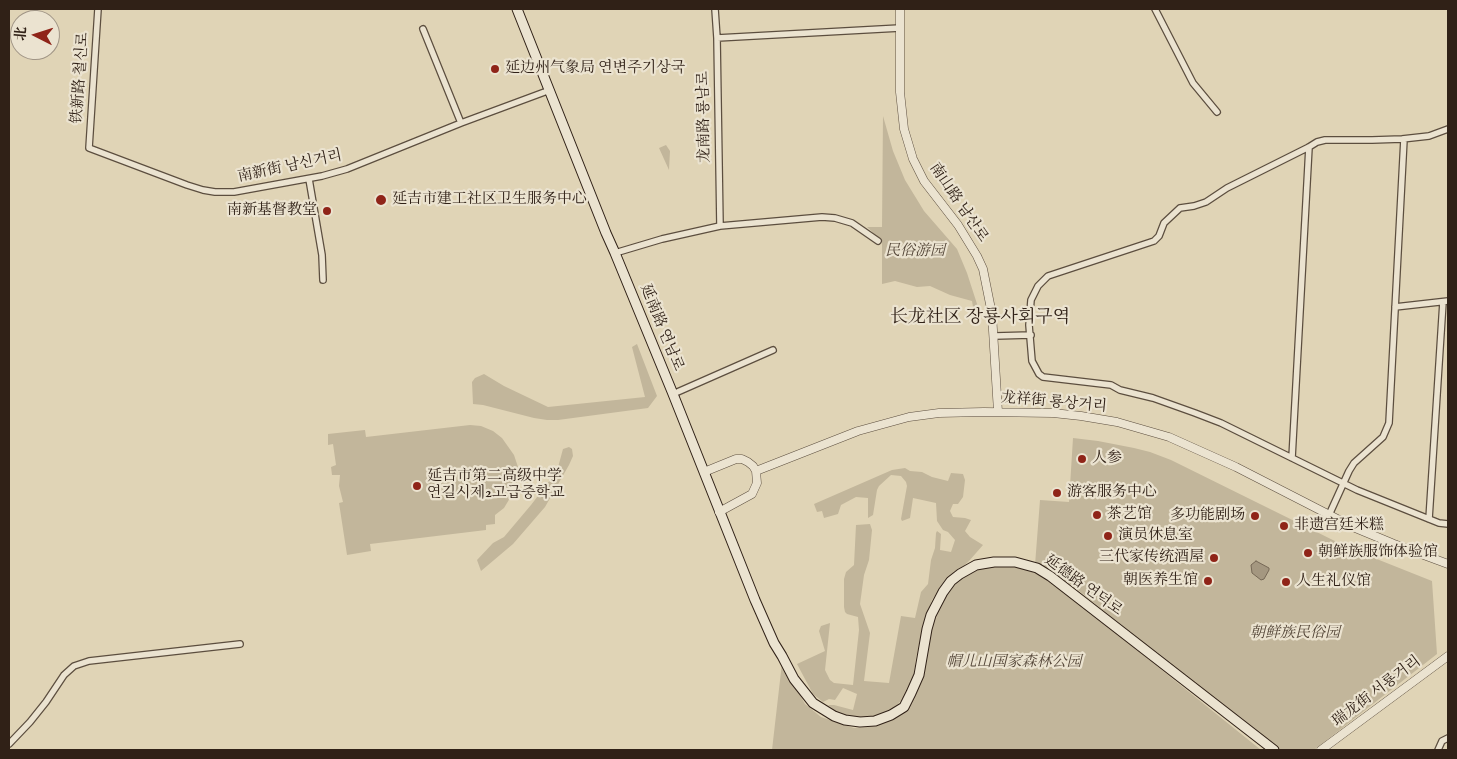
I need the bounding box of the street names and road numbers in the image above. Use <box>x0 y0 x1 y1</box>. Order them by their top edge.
street label: 铁新路 철신로 <box>69 32 93 124</box>
street label: 龙南路 룡남로 <box>695 71 715 163</box>
street label: 南新街 남신거리 <box>236 147 344 187</box>
street label: 南山路 남산로 <box>925 160 991 246</box>
street label: 延南路 연남로 <box>635 282 687 374</box>
street label: 龙祥街 룡상거리 <box>1000 389 1108 417</box>
street label: 延德路 연덕로 <box>1041 552 1125 620</box>
street label: 瑞龙街 서룡거리 <box>1329 653 1425 731</box>

